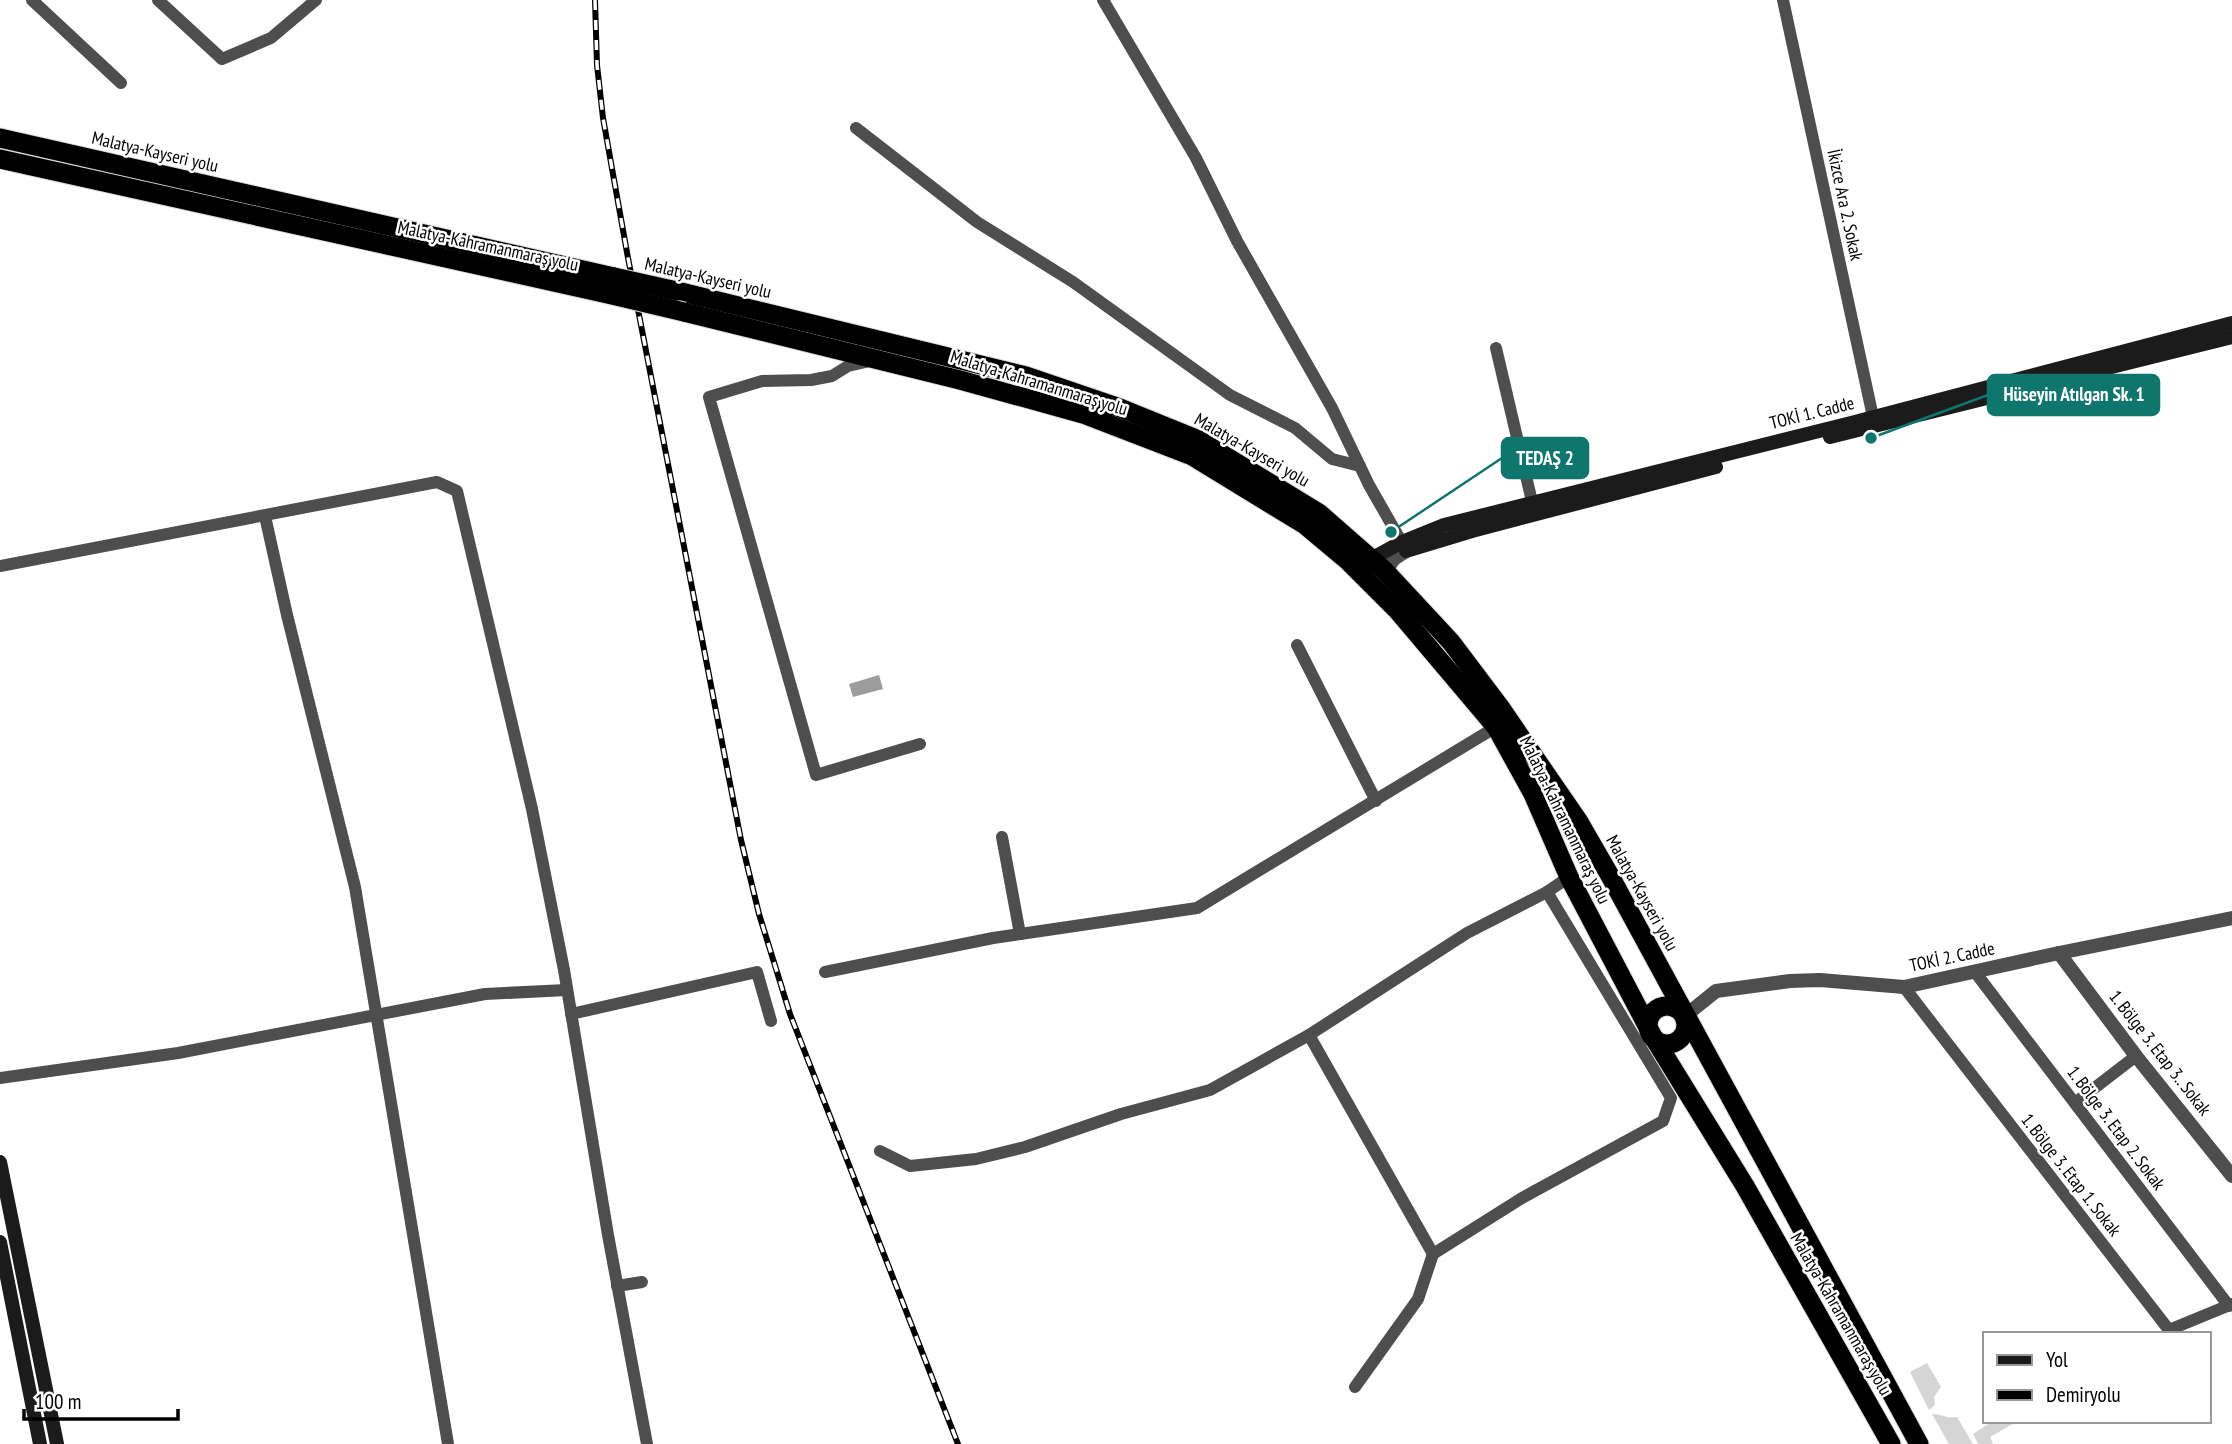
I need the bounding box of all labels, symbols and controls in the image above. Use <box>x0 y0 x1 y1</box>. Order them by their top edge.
street label: Malatya-Kayseri yolu <box>90 126 221 177</box>
street label: İkizce Ara 2. Sokak <box>1822 147 1869 263</box>
street label: Malatya-Kahramanmaraş yolu <box>396 215 581 276</box>
street label: Malatya-Kayseri yolu <box>643 252 774 303</box>
street label: Malatya-Kahramanmaraş yolu <box>948 345 1131 420</box>
callout: Hüseyin Atılgan Sk. 1 <box>1988 375 2159 415</box>
text: Hüseyin Atılgan Sk. 1 <box>2003 382 2145 406</box>
street label: TOKİ 1. Cadde <box>1767 391 1857 434</box>
street label: Malatya-Kayseri yolu <box>1191 407 1314 492</box>
callout: TEDAŞ 2 <box>1502 438 1588 478</box>
text: TEDAŞ 2 <box>1516 446 1574 470</box>
street label: Malatya-Kahramanmaraş yolu <box>1515 732 1616 908</box>
street label: Malatya-Kayseri yolu <box>1601 831 1684 955</box>
street label: TOKİ 2. Cadde <box>1907 936 1997 977</box>
street label: 1. Bölge 3. Etap 3.. Sokak <box>2104 985 2216 1120</box>
street label: 1. Bölge 3. Etap 2. Sokak <box>2062 1061 2171 1194</box>
street label: 1. Bölge 3. Etap 1. Sokak <box>2016 1109 2126 1241</box>
street label: Malatya-Kahramanmaraş yolu <box>1785 1228 1897 1399</box>
legend <box>1983 1332 2211 1423</box>
text: Yol <box>2046 1346 2068 1373</box>
scale bar <box>24 1378 178 1422</box>
text: Demiryolu <box>2046 1381 2121 1408</box>
text: 100 m <box>35 1388 81 1415</box>

